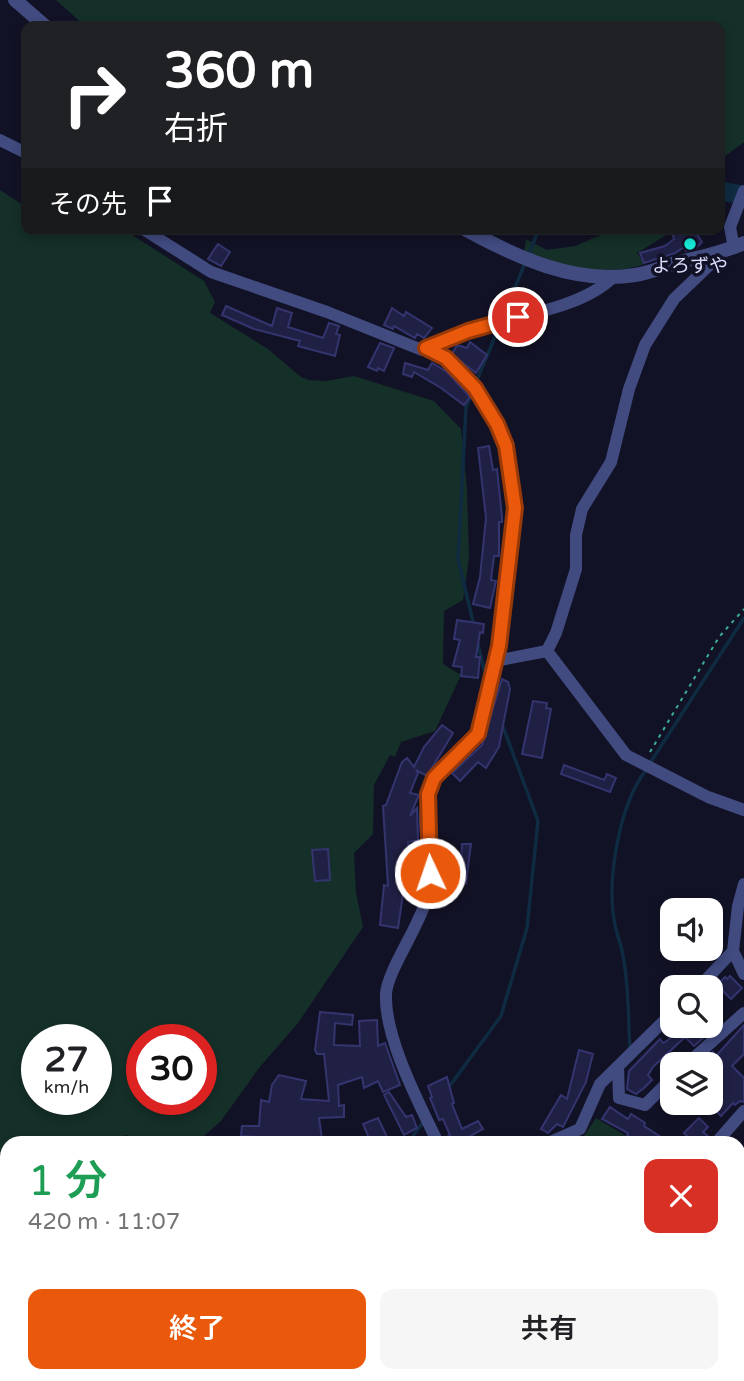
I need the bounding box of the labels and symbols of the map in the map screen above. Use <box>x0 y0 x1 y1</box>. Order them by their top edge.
marker: よろずや <box>682 236 698 252</box>
place label: よろずや <box>652 255 728 277</box>
pin <box>488 287 548 347</box>
position arrow <box>393 836 467 910</box>
speed limit sign: 30 <box>126 1024 217 1115</box>

